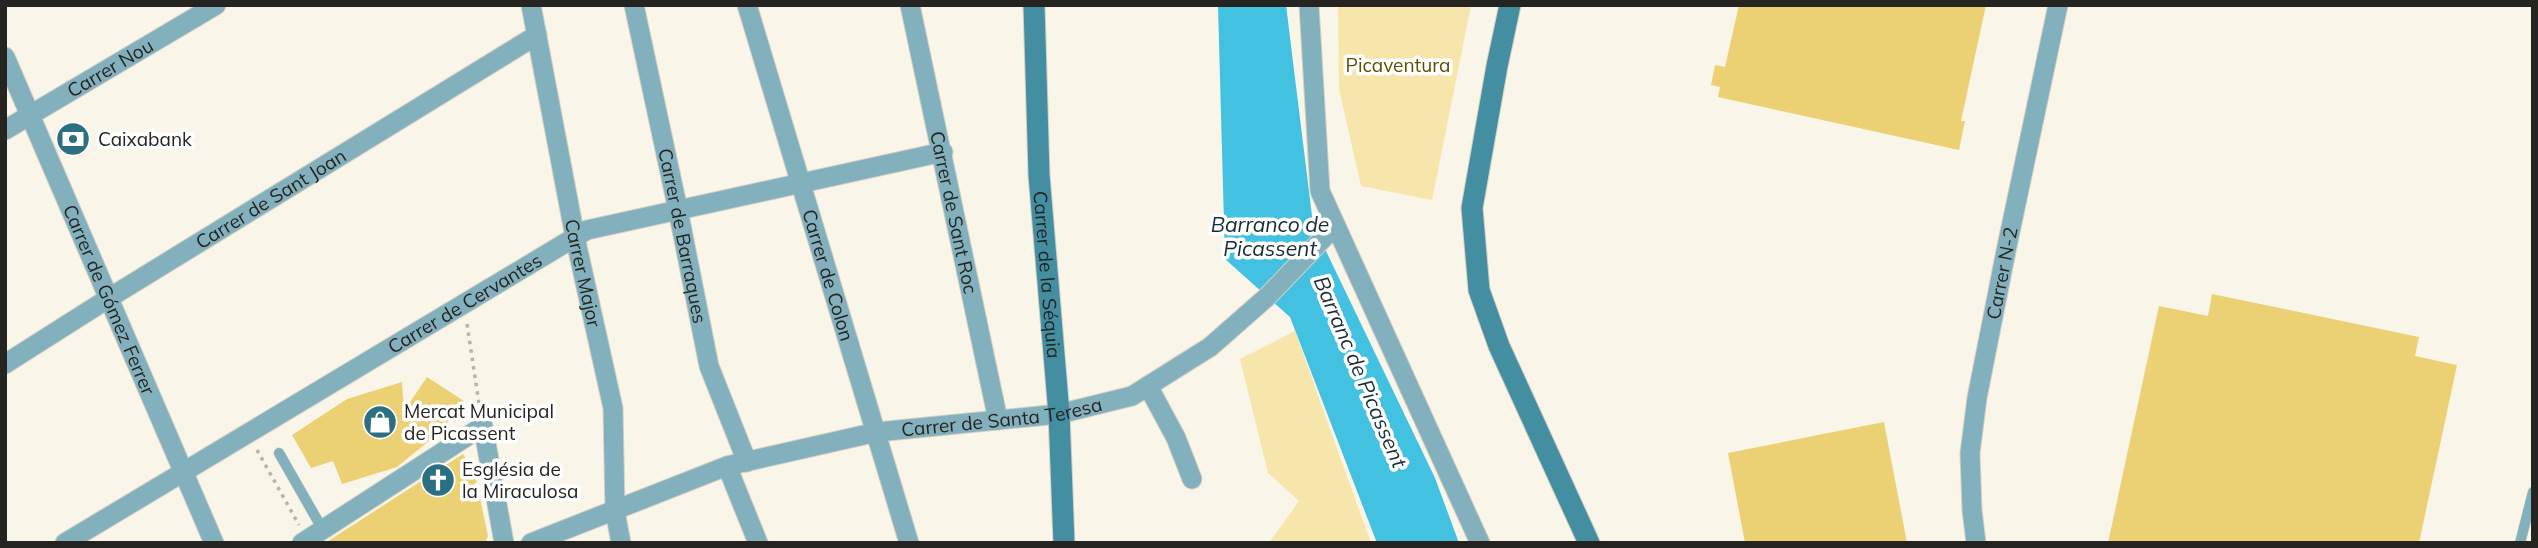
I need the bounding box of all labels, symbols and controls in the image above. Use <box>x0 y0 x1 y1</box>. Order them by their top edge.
street label: Carrer Nou <box>63 33 157 103</box>
park label: Picaventura <box>1346 53 1450 77</box>
bank icon: Caixabank <box>54 120 92 158</box>
place label: Caixabank <box>98 127 192 151</box>
street label: Carrer de Sant Roc <box>925 129 983 296</box>
street label: Carrer de Sant Joan <box>191 143 350 254</box>
street label: Carrer de Barraques <box>653 146 712 326</box>
street label: Carrer de la Séquia <box>1028 190 1066 359</box>
street label: Carrer de Gómez Ferrer <box>58 201 161 398</box>
street label: Carrer de Colon <box>797 206 859 344</box>
water label: Barranco de Picassent <box>1211 211 1329 261</box>
street label: Carrer Major <box>560 217 607 329</box>
street label: Carrer N-2 <box>1981 225 2023 321</box>
street label: Carrer de Cervantes <box>383 248 546 359</box>
water label: Barranc de Picassent <box>1309 272 1413 472</box>
street label: Carrer de Santa Teresa <box>900 392 1105 442</box>
place label: Mercat Municipal de Picassent <box>404 399 554 445</box>
shop icon: Mercat Municipal de Picassent <box>361 403 399 441</box>
place label: Església de la Miraculosa <box>462 457 578 503</box>
church icon: Església de la Miraculosa <box>419 461 457 499</box>

